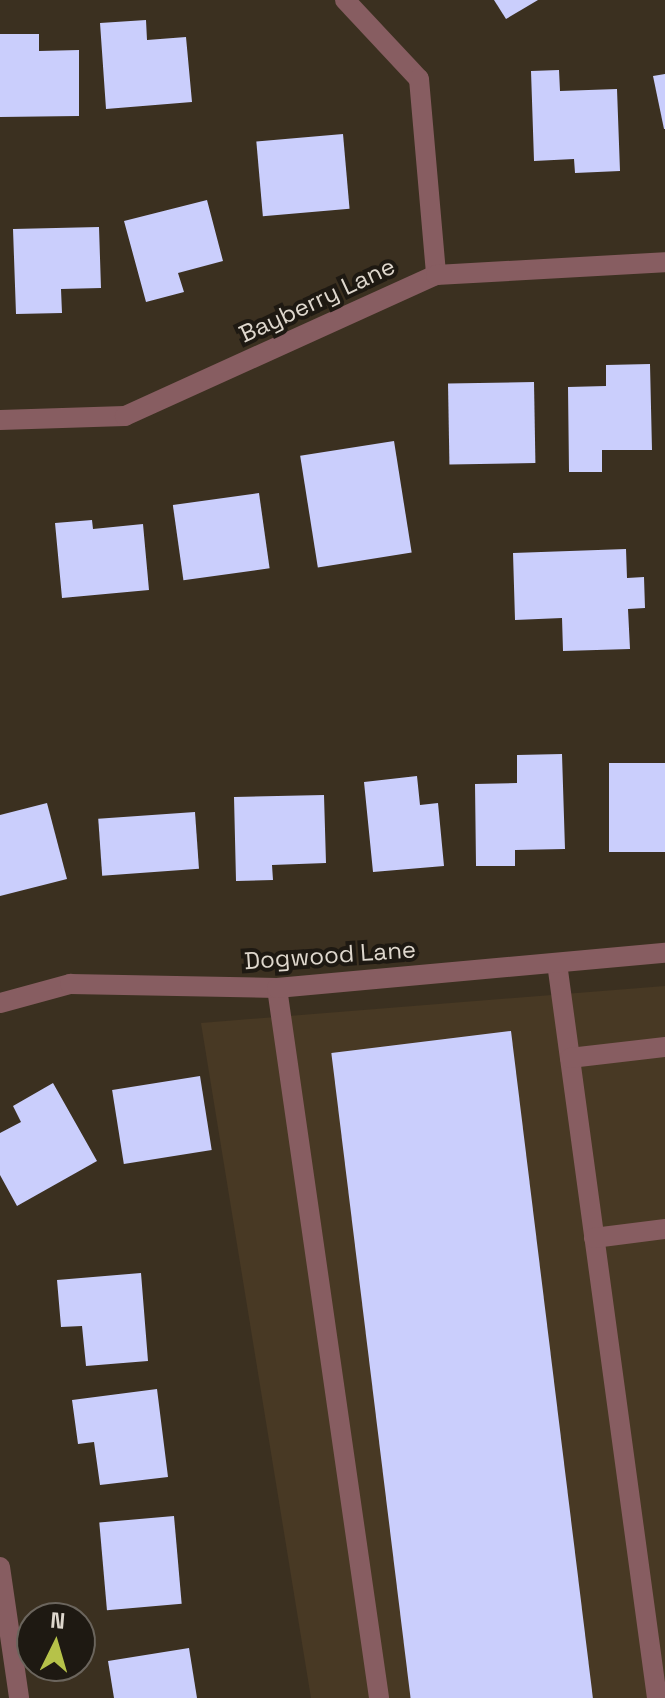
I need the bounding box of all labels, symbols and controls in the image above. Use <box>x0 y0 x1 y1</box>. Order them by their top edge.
street label: Bayberry Lane <box>235 251 399 349</box>
street label: Dogwood Lane <box>243 935 417 975</box>
north arrow <box>16 1602 96 1682</box>
text: N <box>49 1605 66 1635</box>

